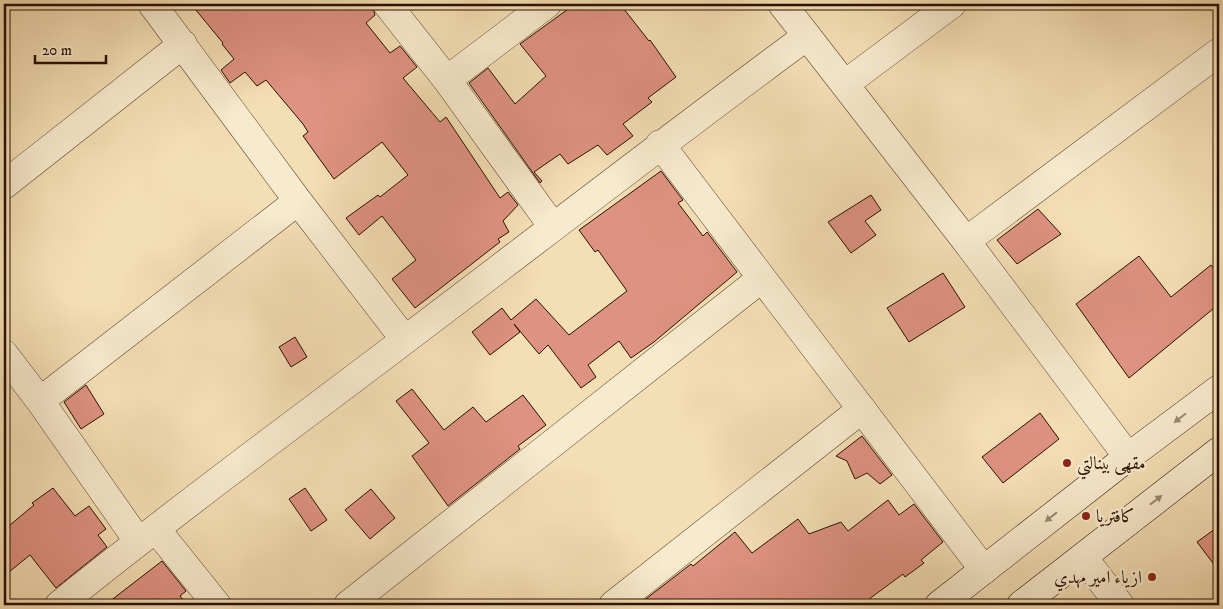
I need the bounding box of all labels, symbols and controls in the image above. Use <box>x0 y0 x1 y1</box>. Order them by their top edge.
scale bar <box>35 32 106 64</box>
text: 20 m <box>42 41 72 60</box>
one-way arrow <box>1173 413 1187 423</box>
place label: مقهى بينالتي <box>1077 453 1146 480</box>
marker: مقهى بينالتي <box>1061 457 1073 469</box>
one-way arrow <box>1149 495 1163 505</box>
place label: كافتريا <box>1096 506 1135 528</box>
marker: كافتريا <box>1080 510 1092 522</box>
one-way arrow <box>1044 512 1058 522</box>
place label: ازياء امير مهدي <box>1054 567 1142 592</box>
marker: ازياء امير مهدي <box>1146 571 1158 583</box>

